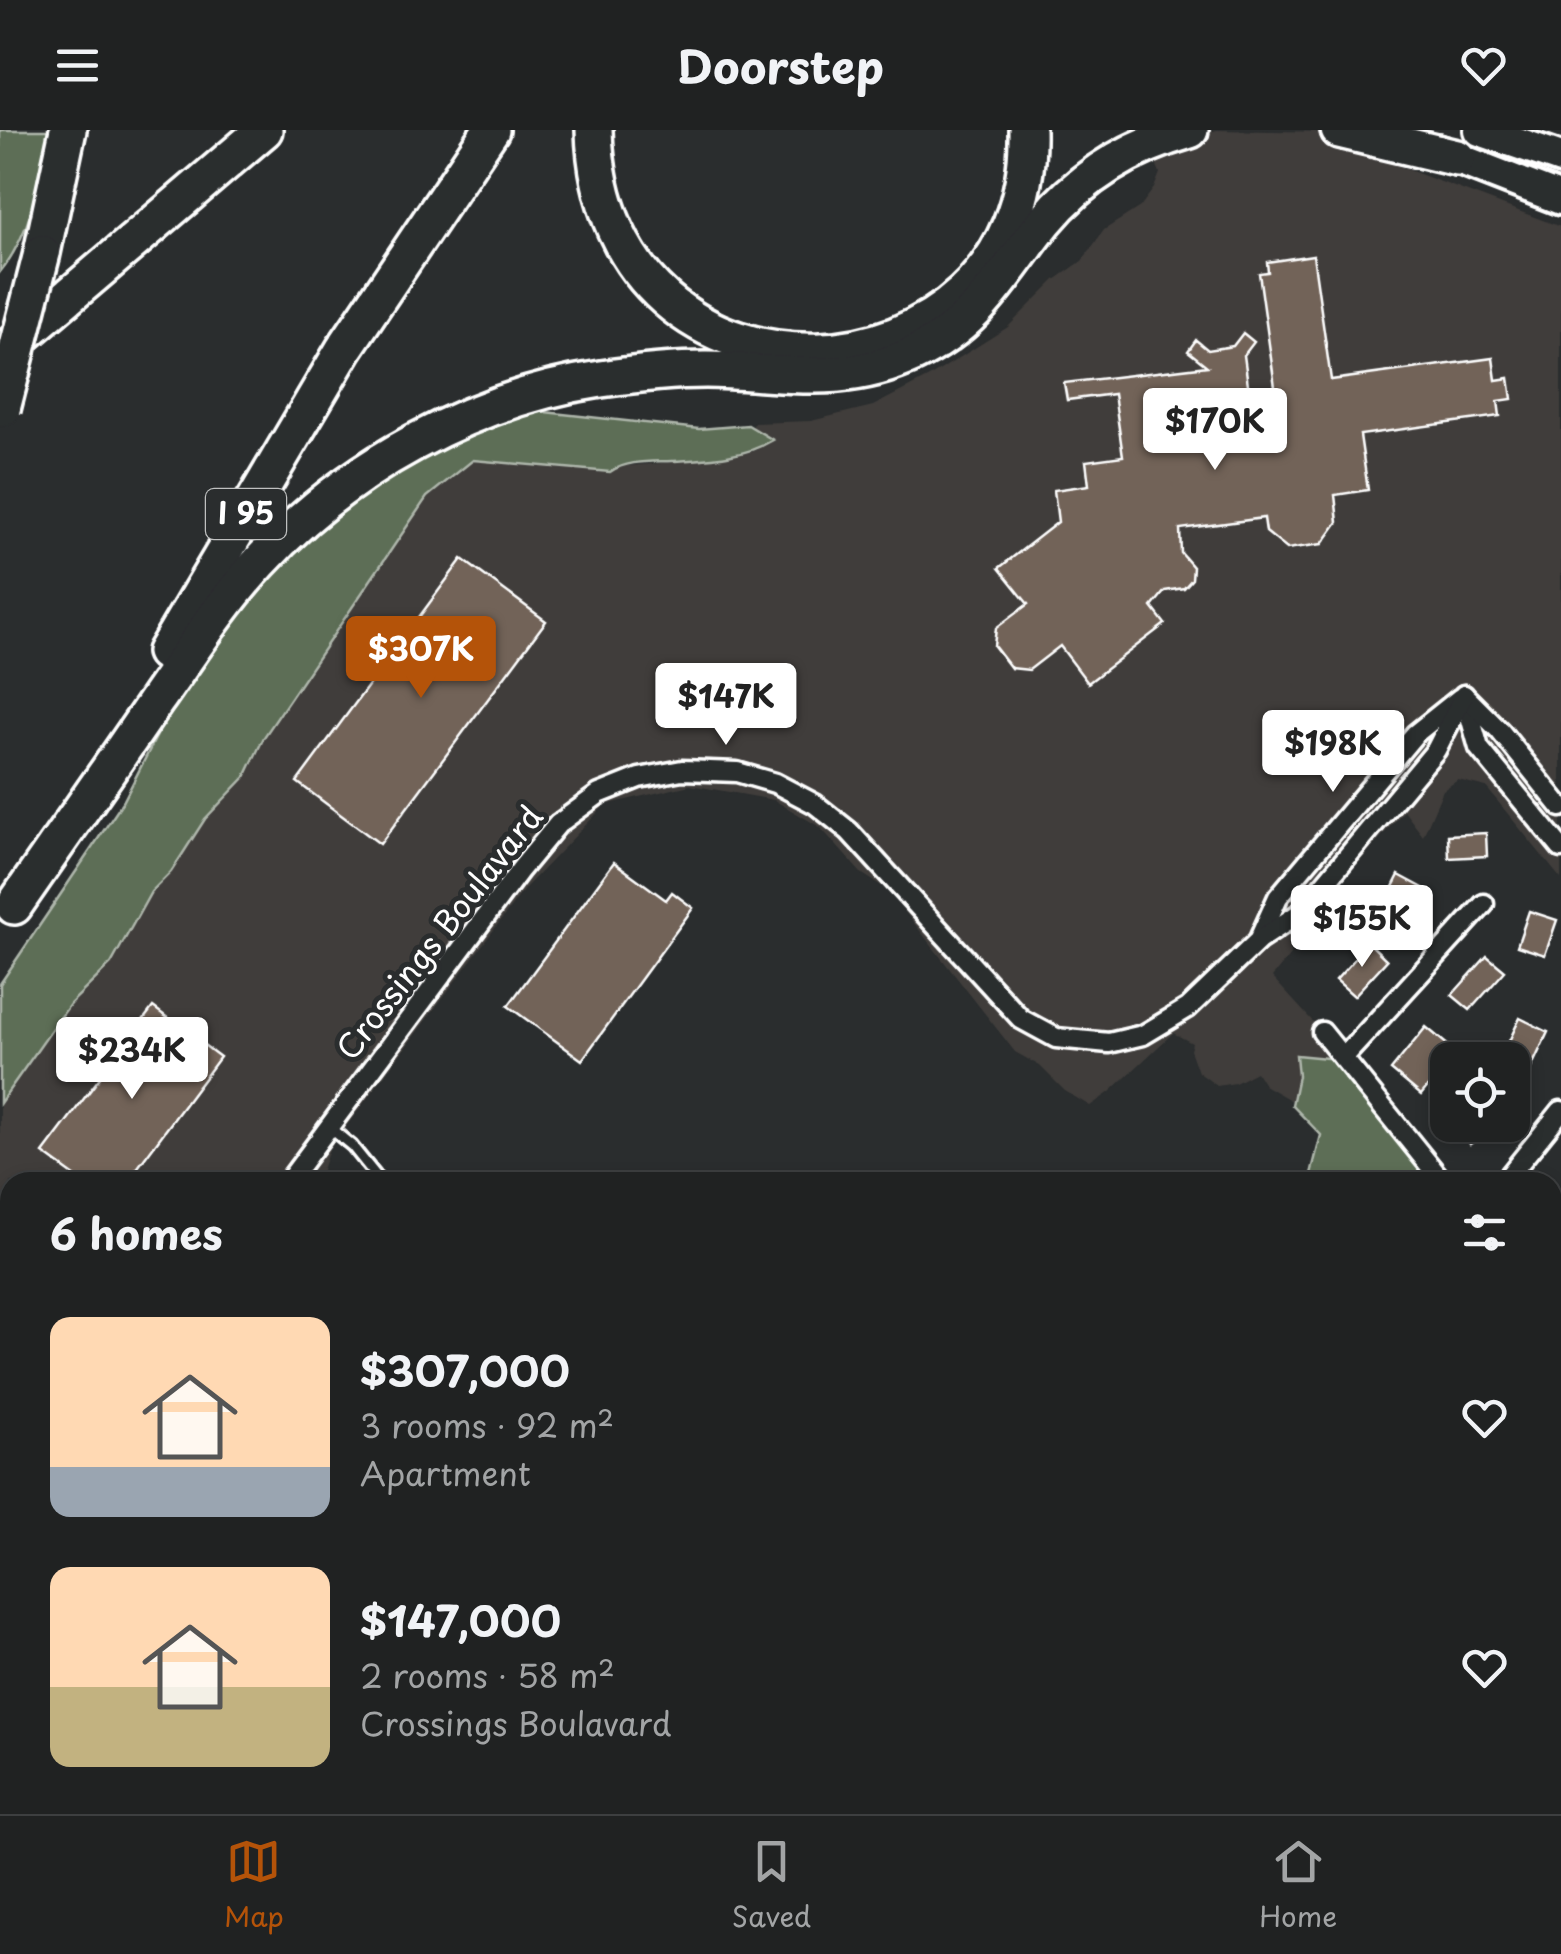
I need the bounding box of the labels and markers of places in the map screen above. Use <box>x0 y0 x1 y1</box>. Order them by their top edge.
pin: $170K <box>1145 388 1285 473</box>
pin: $307K <box>351 616 491 701</box>
pin: $147K <box>656 663 796 748</box>
pin: $198K <box>1263 710 1403 795</box>
pin: $155K <box>1292 885 1432 970</box>
pin: $234K <box>62 1017 202 1102</box>

